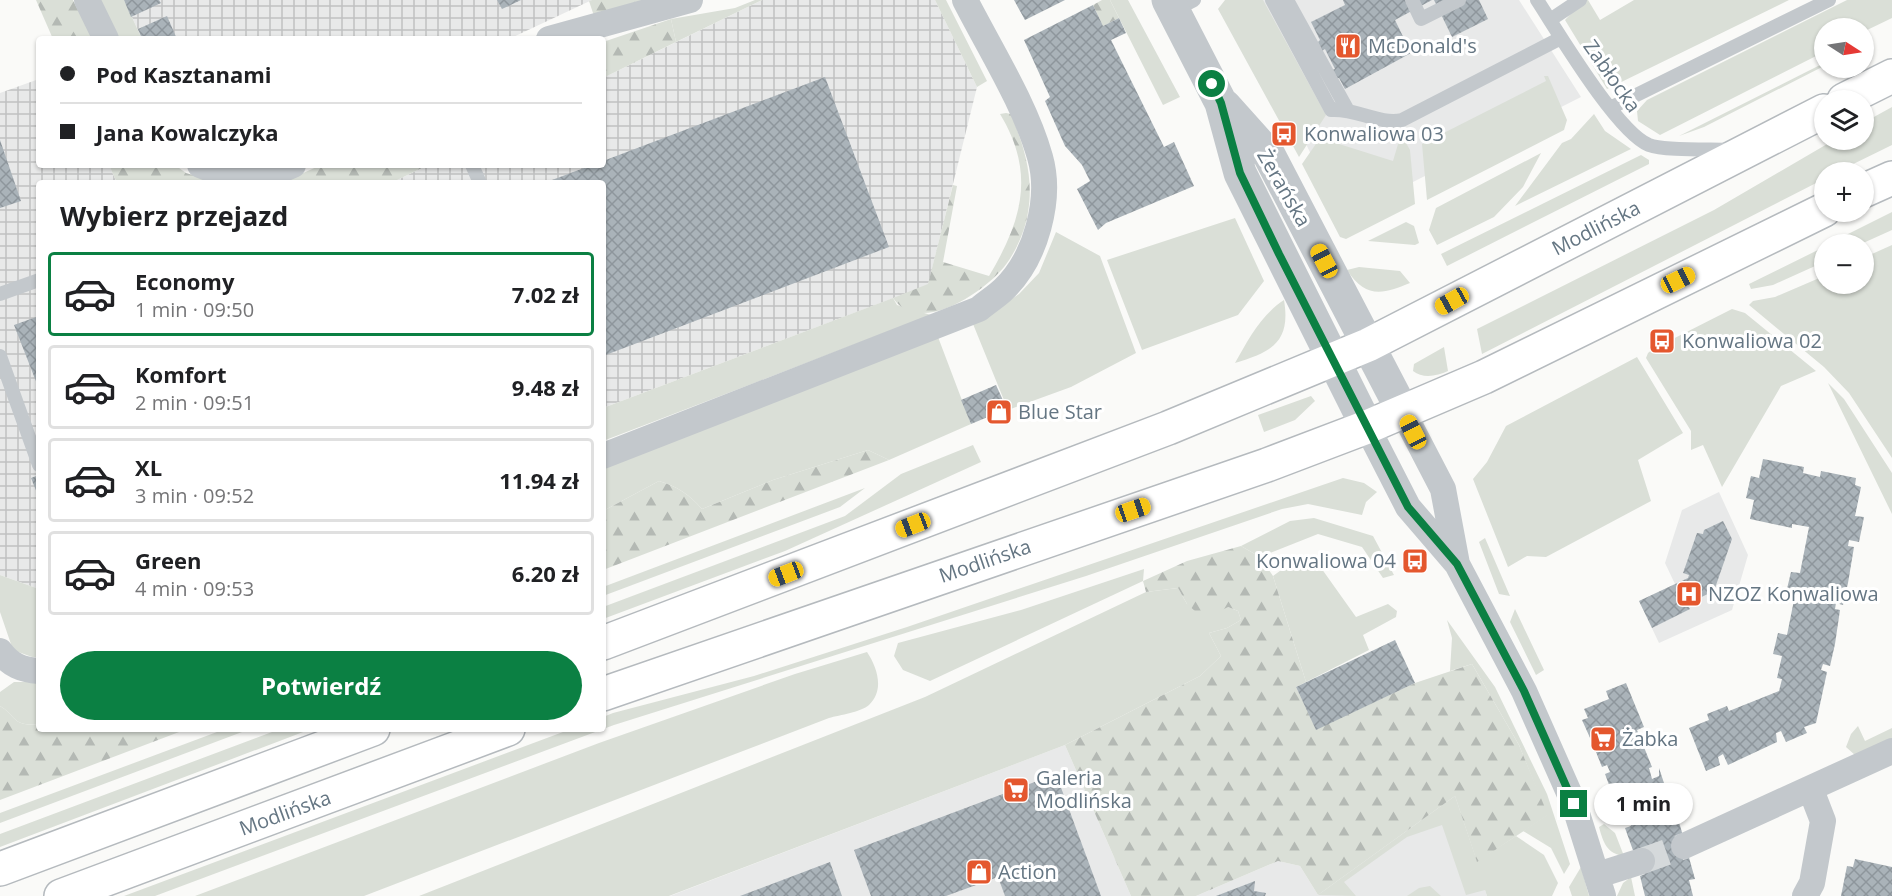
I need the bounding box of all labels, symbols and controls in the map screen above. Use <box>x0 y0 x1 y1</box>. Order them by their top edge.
north arrow <box>1814 18 1874 78</box>
map controls <box>1814 18 1874 294</box>
restaurant icon: McDonald's <box>1333 31 1363 61</box>
place label: McDonald's <box>1368 32 1477 59</box>
street label: Zabłocka <box>1578 34 1647 117</box>
text: Pod Kasztanami <box>96 59 272 89</box>
route start <box>1198 70 1225 97</box>
button: layers <box>1814 90 1874 150</box>
text: Jana Kowalczyka <box>96 117 279 147</box>
bus stop icon: Konwaliowa 03 <box>1269 119 1299 149</box>
place label: Konwaliowa 03 <box>1304 120 1444 147</box>
street label: Żerańska <box>1251 144 1317 231</box>
button: + <box>1814 162 1874 222</box>
street label: Modlińska <box>1547 194 1645 261</box>
text: Wybierz przejazd <box>60 197 288 234</box>
button: − <box>1814 234 1874 294</box>
car <box>1308 241 1340 281</box>
car <box>1658 264 1698 296</box>
text: Economy <box>135 266 234 296</box>
icon: car <box>63 267 117 321</box>
text: 7.02 zł <box>512 279 579 309</box>
car <box>1432 284 1472 318</box>
text: 1 min · 09:50 <box>135 296 254 323</box>
bus stop icon: Konwaliowa 02 <box>1647 326 1677 356</box>
place label: Konwaliowa 02 <box>1682 327 1822 354</box>
text: Komfort <box>135 359 227 389</box>
icon: car <box>63 360 117 414</box>
text: 9.48 zł <box>512 372 579 402</box>
text: 2 min · 09:51 <box>135 389 254 416</box>
shop icon: Blue Star <box>984 397 1014 427</box>
place label: Blue Star <box>1018 398 1102 425</box>
car <box>1397 412 1429 452</box>
text: XL <box>135 452 162 482</box>
icon: car <box>63 453 117 507</box>
text: 11.94 zł <box>499 465 579 495</box>
text: 3 min · 09:52 <box>135 482 254 509</box>
car <box>1113 496 1153 524</box>
car <box>893 510 933 540</box>
street label: Modlińska <box>935 532 1035 589</box>
text: Green <box>135 545 201 575</box>
icon: car <box>63 546 117 600</box>
bus stop icon: Konwaliowa 04 <box>1400 546 1430 576</box>
place label: Konwaliowa 04 <box>1256 547 1397 574</box>
text: 6.20 zł <box>512 558 579 588</box>
car <box>766 559 806 589</box>
text: 4 min · 09:53 <box>135 575 254 602</box>
hospital icon: NZOZ Konwaliowa <box>1674 579 1704 609</box>
place label: NZOZ Konwaliowa <box>1708 580 1879 607</box>
button: Potwierdź <box>60 651 582 720</box>
supermarket icon: Żabka <box>1588 724 1618 754</box>
place label: Żabka <box>1622 725 1678 752</box>
place label: Galeria Modlińska <box>1036 764 1132 814</box>
supermarket icon: Galeria Modlińska <box>1001 775 1031 805</box>
street label: Modlińska <box>235 783 334 842</box>
callout: 1 min <box>1595 783 1694 825</box>
route end <box>1560 790 1587 817</box>
text: 1 min <box>1616 790 1671 817</box>
shop icon: Action <box>964 857 994 887</box>
place label: Action <box>998 858 1057 885</box>

